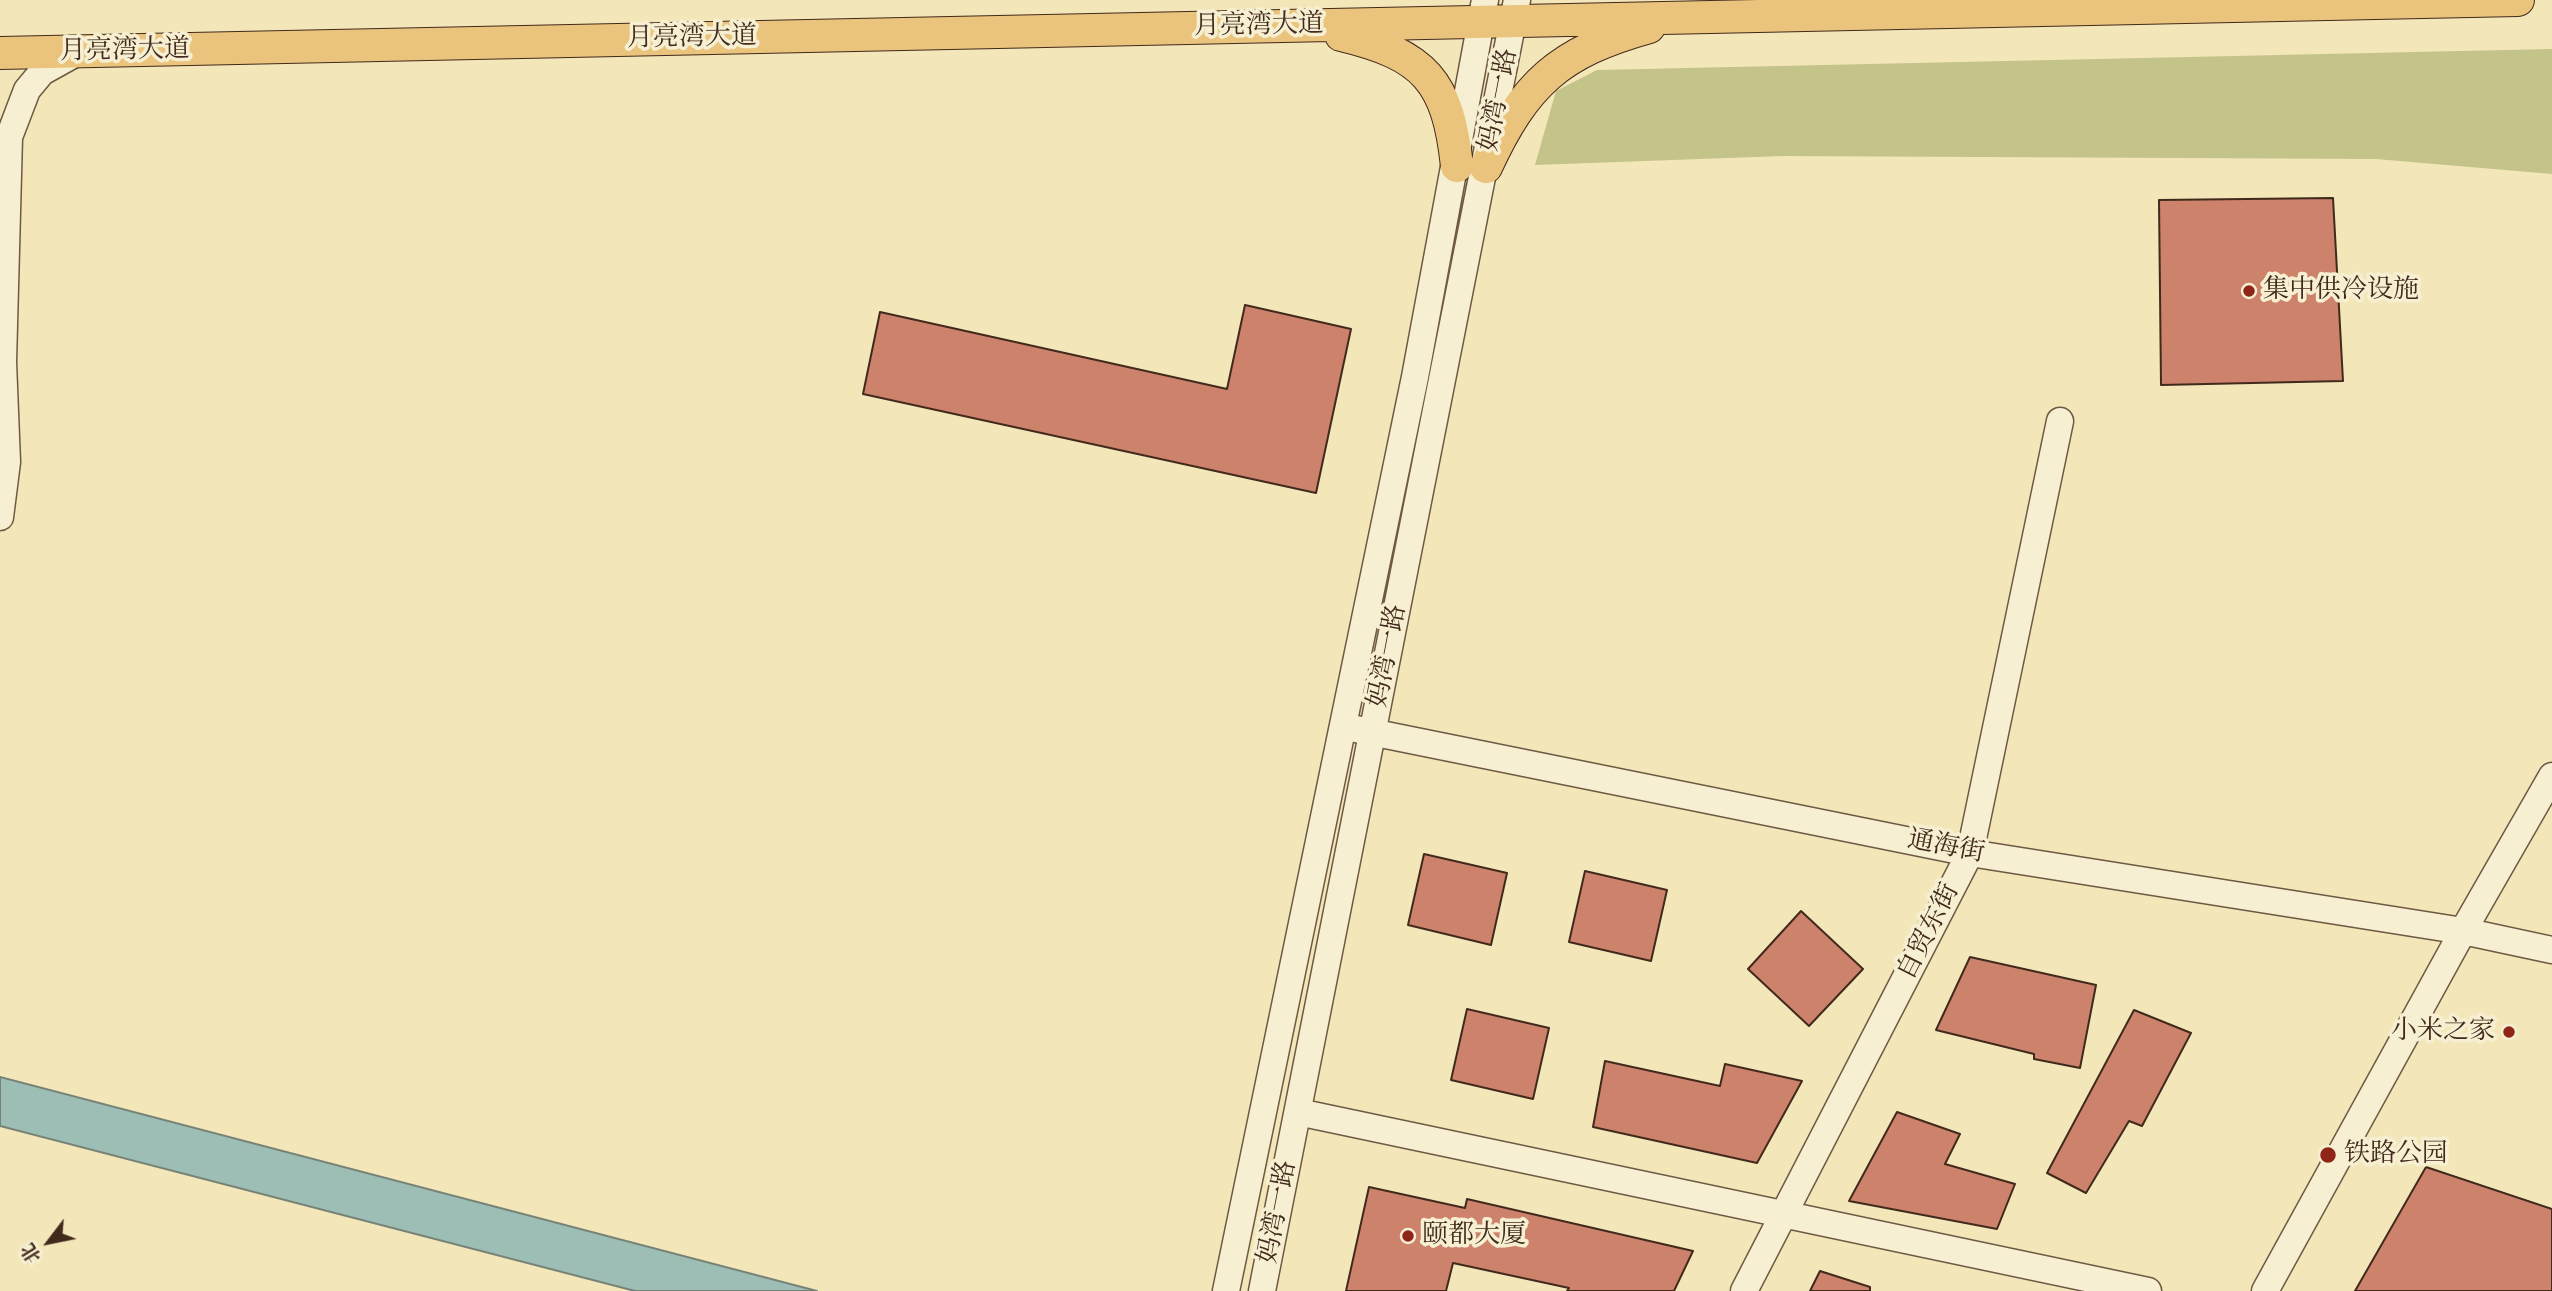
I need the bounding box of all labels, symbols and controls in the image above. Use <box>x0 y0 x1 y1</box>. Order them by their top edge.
street label: 月亮湾大道 <box>1194 9 1324 43</box>
street label: 月亮湾大道 <box>627 21 757 55</box>
street label: 月亮湾大道 <box>60 34 190 68</box>
street label: 妈湾一路 <box>1474 46 1524 154</box>
place label: 集中供冷设施 <box>2263 275 2419 307</box>
marker: 集中供冷设施 <box>2241 283 2257 299</box>
street label: 妈湾一路 <box>1363 602 1413 710</box>
street label: 通海街 <box>1905 824 1987 870</box>
street label: 自贸东街 <box>1891 879 1967 985</box>
place label: 小米之家 <box>2391 1016 2495 1048</box>
marker: 小米之家 <box>2501 1024 2517 1040</box>
place label: 铁路公园 <box>2344 1139 2448 1171</box>
marker: 铁路公园 <box>2318 1145 2338 1165</box>
street label: 妈湾一路 <box>1253 1158 1303 1266</box>
north arrow <box>14 1207 84 1277</box>
place label: 颐都大厦 <box>1422 1220 1526 1252</box>
marker: 颐都大厦 <box>1400 1228 1416 1244</box>
text: 北 <box>16 1239 46 1268</box>

